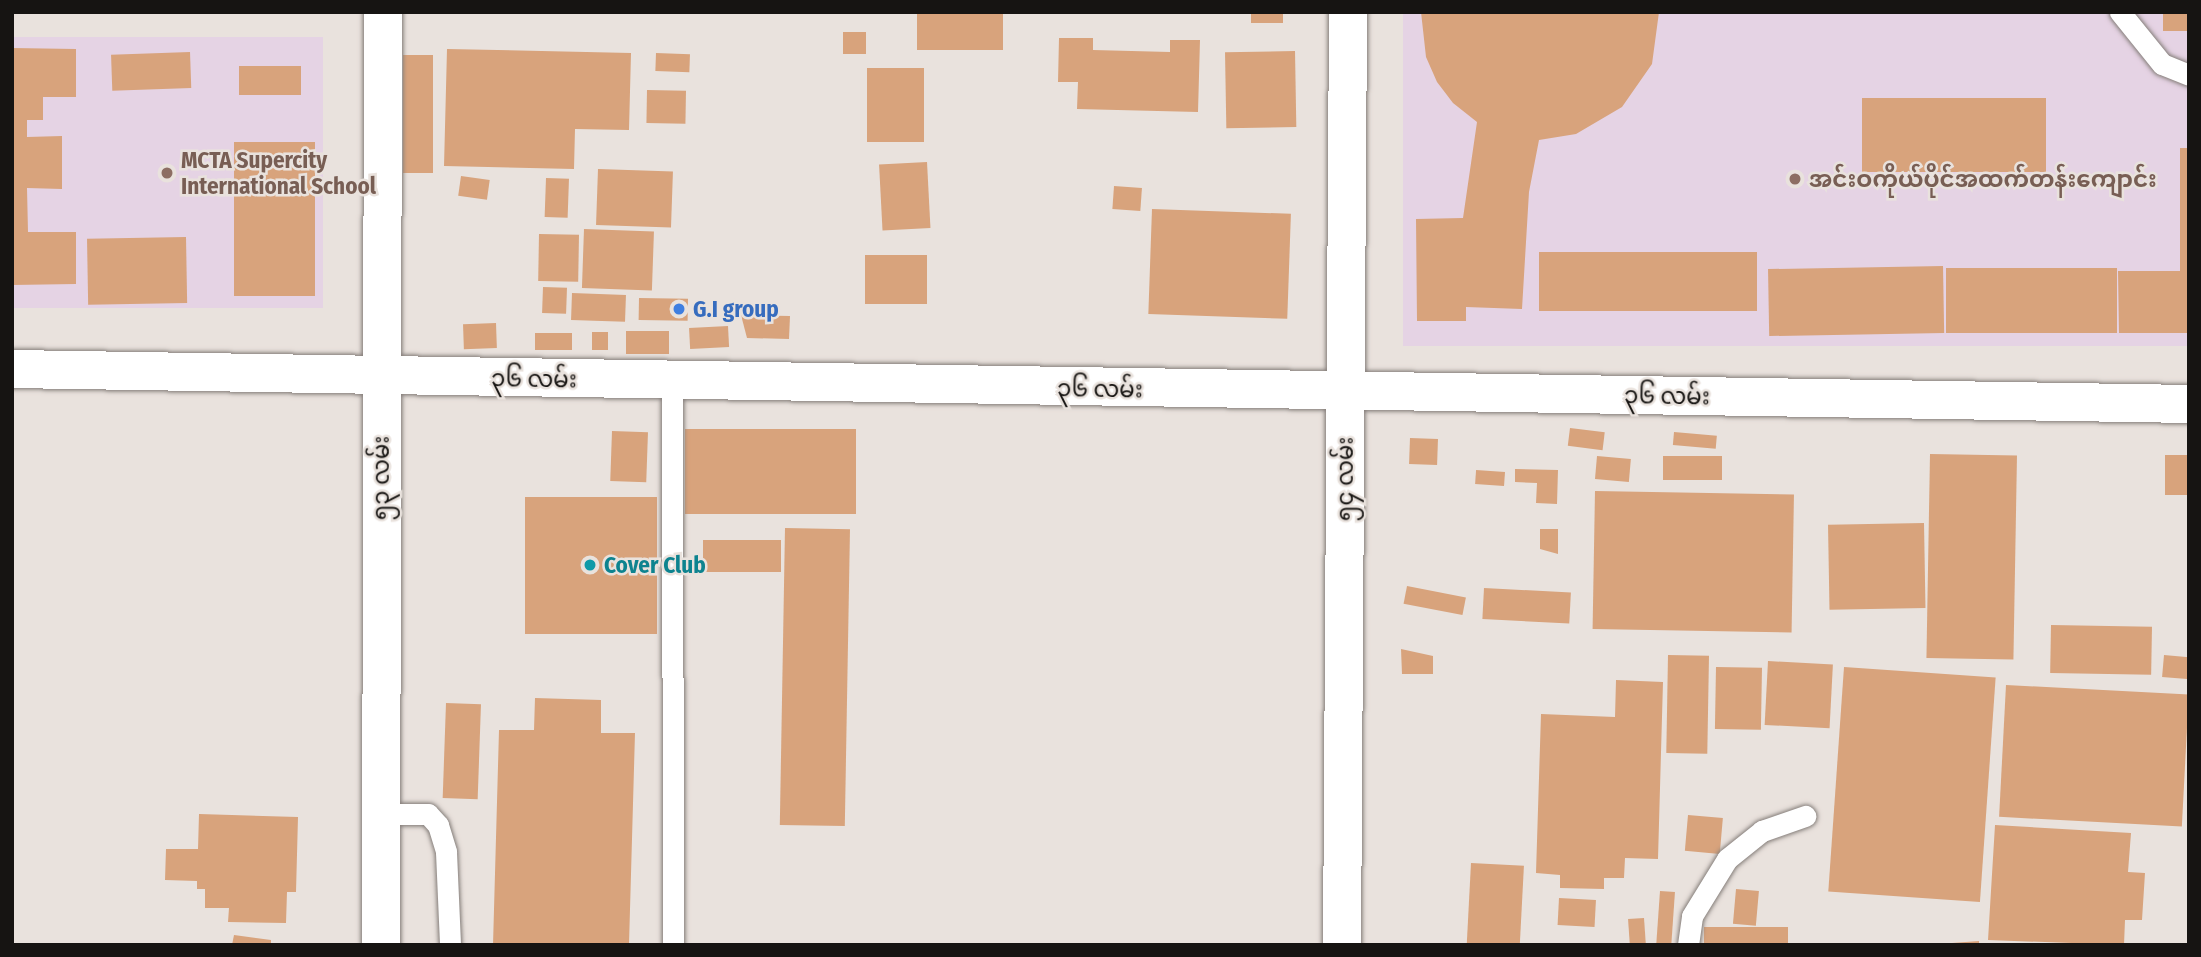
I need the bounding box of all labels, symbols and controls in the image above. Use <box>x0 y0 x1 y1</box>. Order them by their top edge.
place label: MCTA Supercity International School <box>181 146 376 200</box>
marker: MCTA Supercity International School <box>159 165 175 181</box>
place label: အင်းဝကိုယ်ပိုင်အထက်တန်းကျောင်း <box>1809 165 2157 193</box>
marker: အင်းဝကိုယ်ပိုင်အထက်တန်းကျောင်း <box>1787 171 1803 187</box>
place label: G.I group <box>693 295 779 323</box>
marker: G.I group <box>671 301 687 317</box>
street label: ၃၆ လမ်း <box>491 364 577 394</box>
street label: ၃၆ လမ်း <box>1057 374 1143 404</box>
street label: ၃၆ လမ်း <box>1624 381 1710 411</box>
street label: ၅၃ လမ်း <box>367 436 395 520</box>
street label: ၅၄ လမ်း <box>1331 437 1359 521</box>
place label: Cover Club <box>604 551 706 579</box>
marker: Cover Club <box>582 557 598 573</box>

